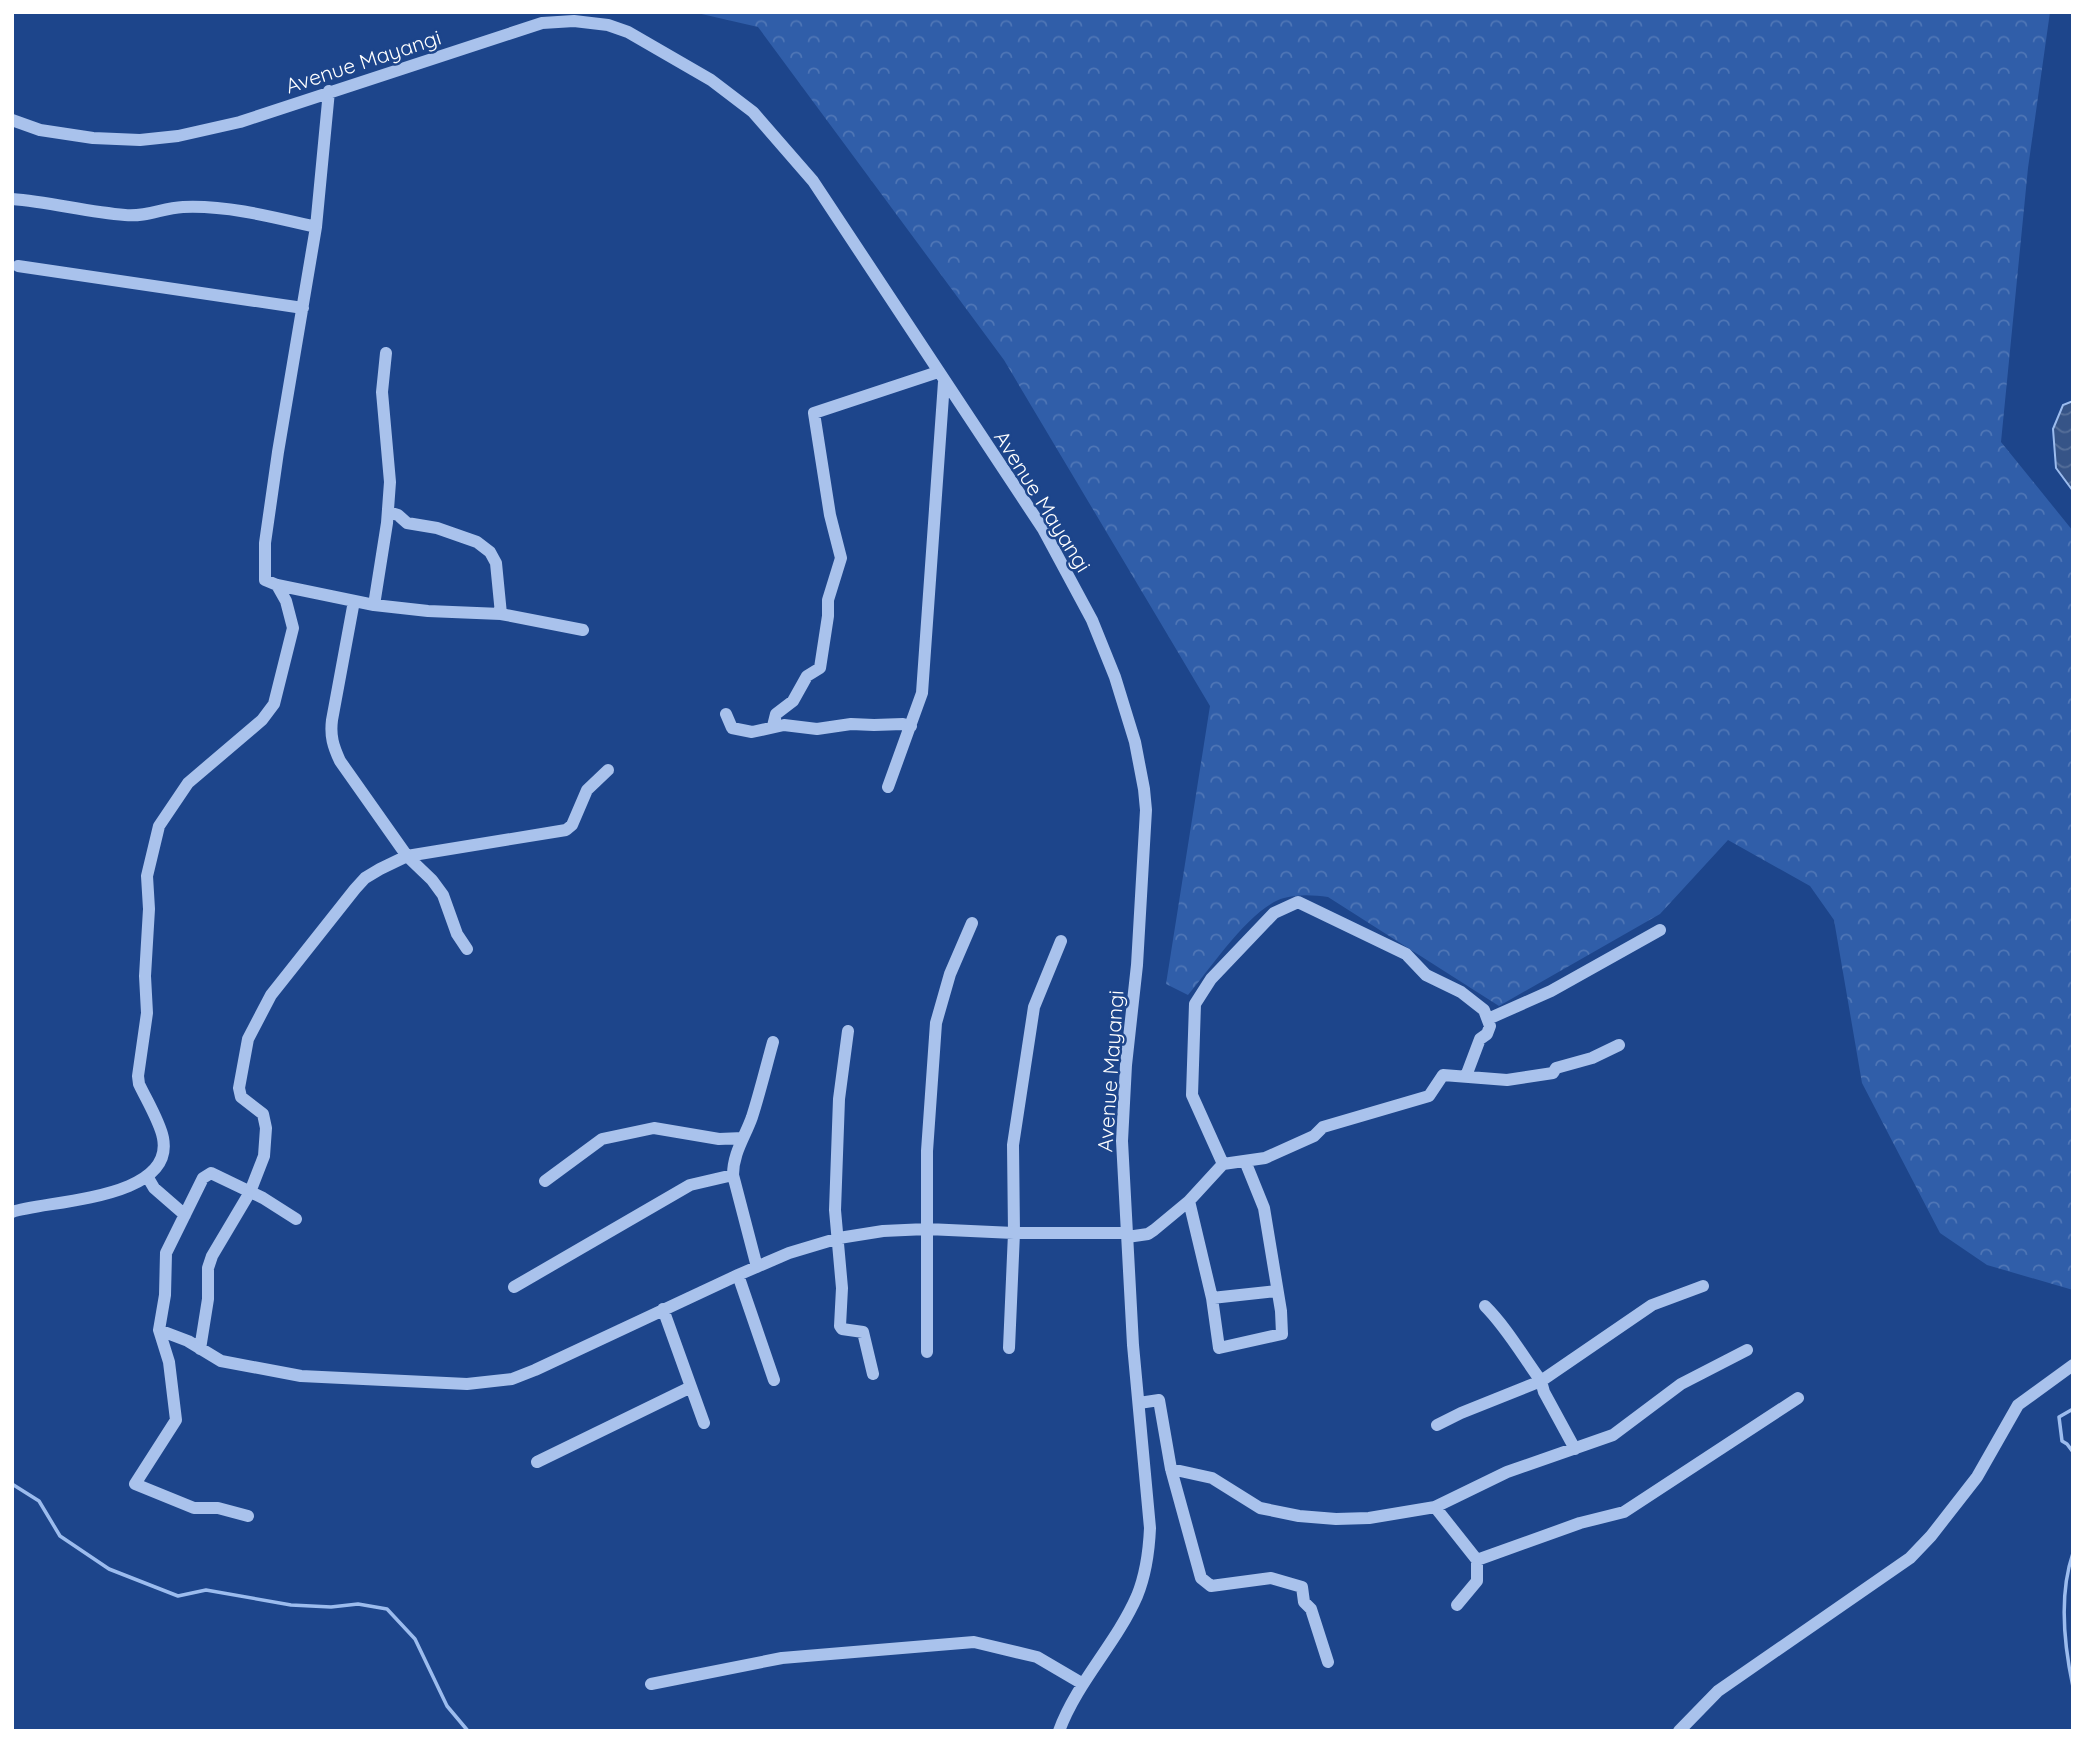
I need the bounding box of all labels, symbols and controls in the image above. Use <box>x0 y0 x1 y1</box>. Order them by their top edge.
street label: Avenue Mayangi <box>282 24 444 98</box>
street label: Avenue Mayangi <box>989 425 1097 577</box>
street label: Avenue Mayangi <box>1091 989 1129 1153</box>

